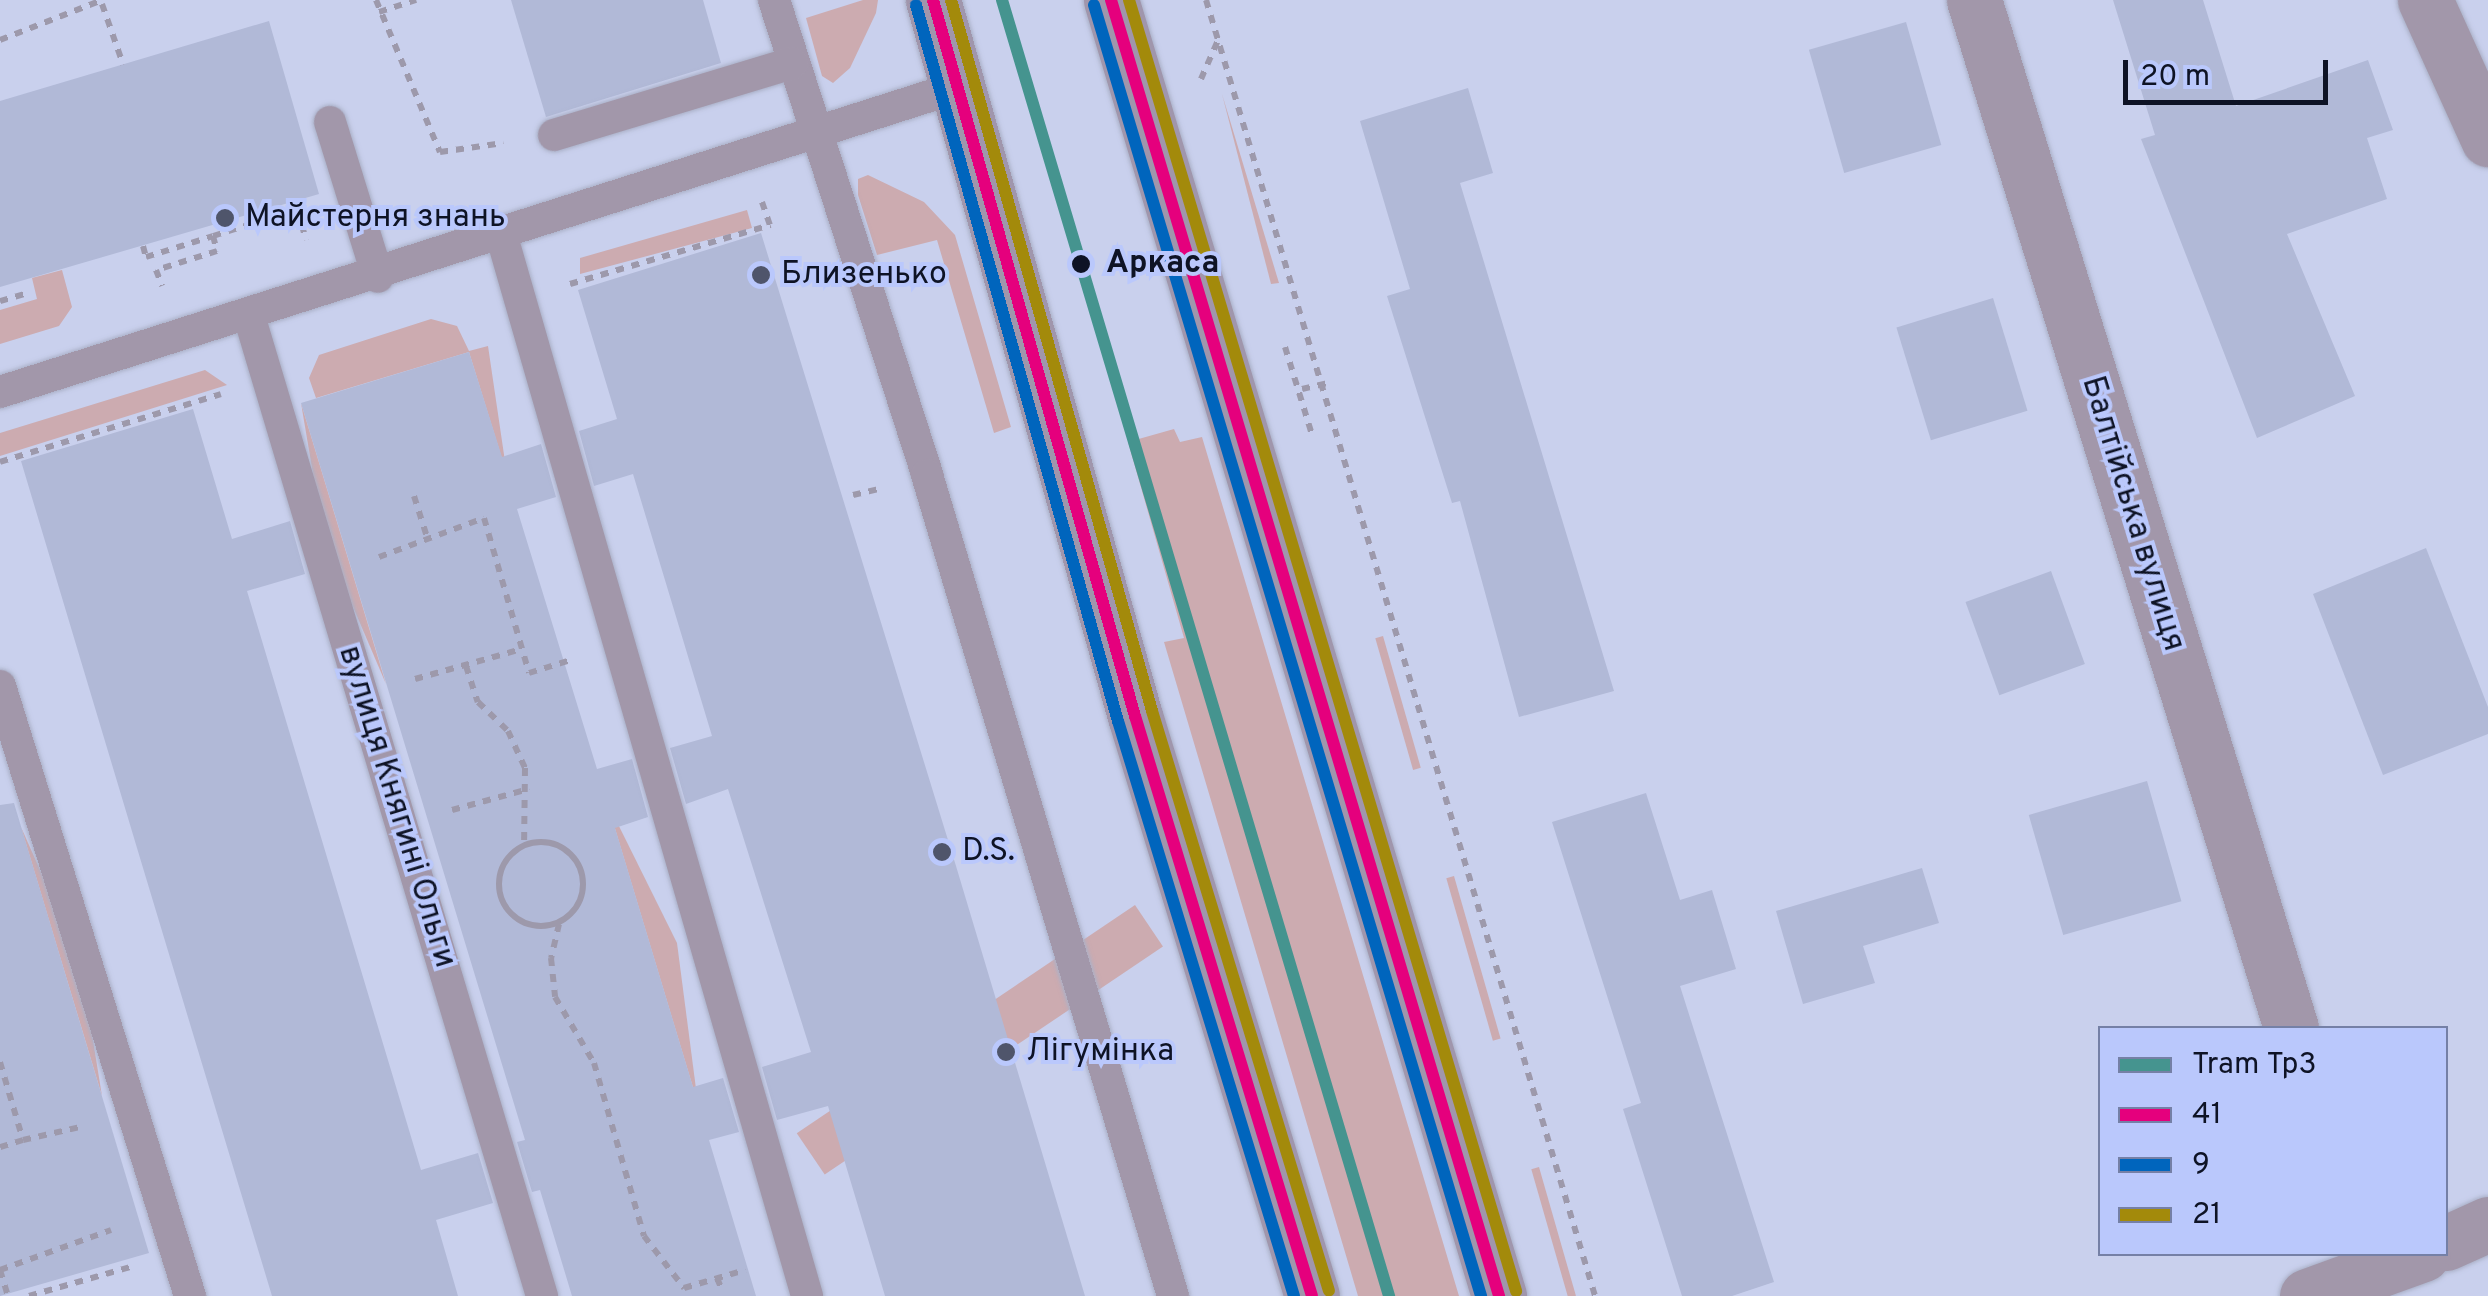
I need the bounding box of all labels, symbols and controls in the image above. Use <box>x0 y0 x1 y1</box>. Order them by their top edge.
scale bar <box>2128 40 2333 102</box>
text: 20 m <box>2140 59 2210 96</box>
place label: Майстерня знань <box>245 199 506 237</box>
marker: Майстерня знань <box>214 207 236 229</box>
place label: Аркаса <box>1106 245 1219 283</box>
marker: Аркаса <box>1065 248 1097 280</box>
place label: Близенько <box>781 256 947 294</box>
marker: Близенько <box>750 264 772 286</box>
street label: Балтійська вулиця <box>2072 372 2192 656</box>
street label: вулиця Княгині Ольги <box>329 641 463 973</box>
place label: D.S. <box>962 833 1015 871</box>
marker: D.S. <box>931 841 953 863</box>
legend <box>2098 1026 2448 1256</box>
place label: Лігумінка <box>1026 1033 1174 1071</box>
marker: Лігумінка <box>995 1041 1017 1063</box>
text: Tram Тр3 <box>2192 1047 2316 1084</box>
text: 41 <box>2192 1097 2222 1134</box>
text: 9 <box>2192 1147 2210 1184</box>
text: 21 <box>2192 1197 2222 1234</box>

